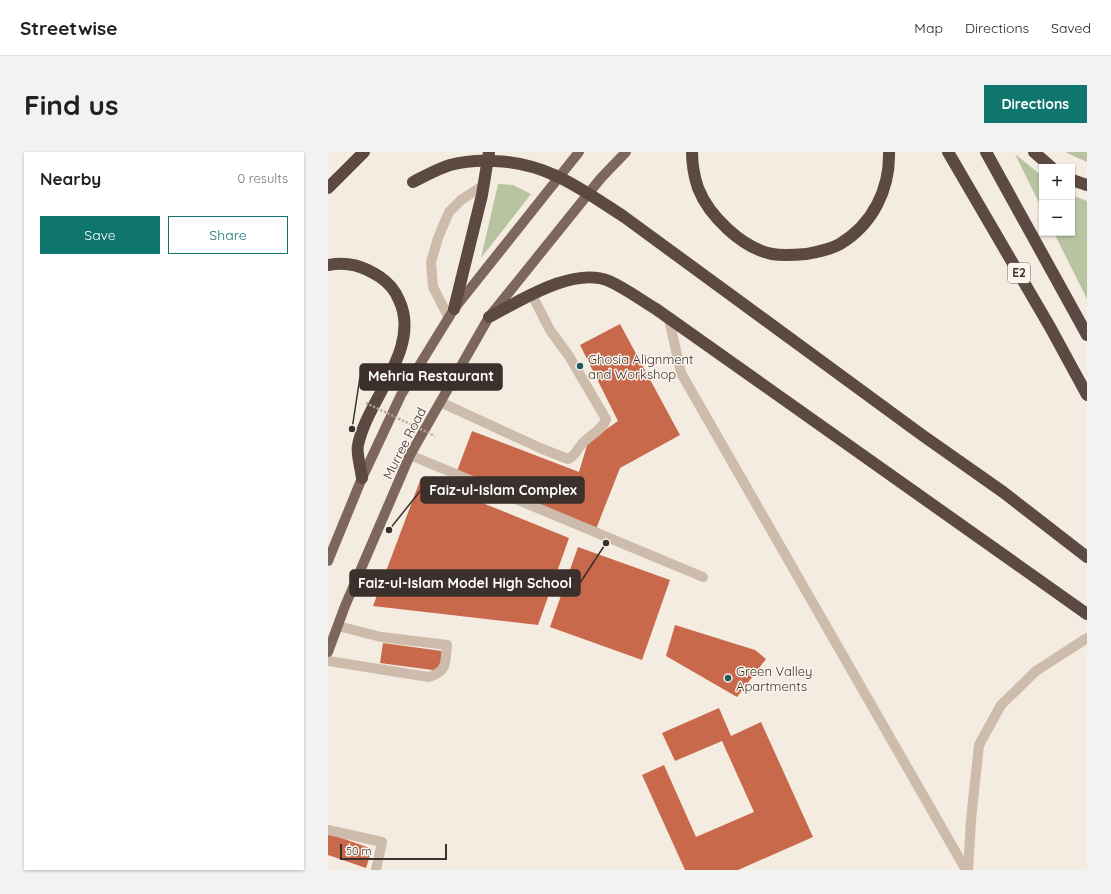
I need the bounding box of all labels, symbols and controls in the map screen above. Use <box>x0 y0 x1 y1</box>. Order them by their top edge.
text: Streetwise <box>20 16 117 40</box>
text: Map <box>914 19 943 37</box>
text: Directions <box>965 19 1029 37</box>
text: Saved <box>1051 19 1091 37</box>
button: Directions <box>984 85 1087 123</box>
text: Find us <box>24 87 118 122</box>
map controls <box>1039 164 1075 236</box>
button: + <box>1039 164 1075 200</box>
text: Nearby <box>40 168 101 189</box>
text: 0 results <box>237 170 288 186</box>
button: − <box>1039 200 1075 236</box>
button: Save <box>40 216 160 254</box>
button: Share <box>168 216 288 254</box>
road number: E2 <box>1008 263 1030 283</box>
place label: Ghosia Alignment and Workshop <box>588 351 694 382</box>
marker: Ghosia Alignment and Workshop <box>575 361 585 371</box>
callout: Mehria Restaurant <box>360 364 502 390</box>
text: Mehria Restaurant <box>368 367 494 385</box>
street label: Murree Road <box>379 404 429 482</box>
callout: Faiz-ul-Islam Complex <box>421 477 584 503</box>
text: Faiz-ul-Islam Complex <box>429 481 577 499</box>
callout: Faiz-ul-Islam Model High School <box>350 570 580 596</box>
text: Faiz-ul-Islam Model High School <box>358 574 572 592</box>
place label: Green Valley Apartments <box>736 663 812 694</box>
marker: Green Valley Apartments <box>723 673 733 683</box>
scale bar <box>340 842 447 861</box>
text: 50 m <box>346 844 372 858</box>

